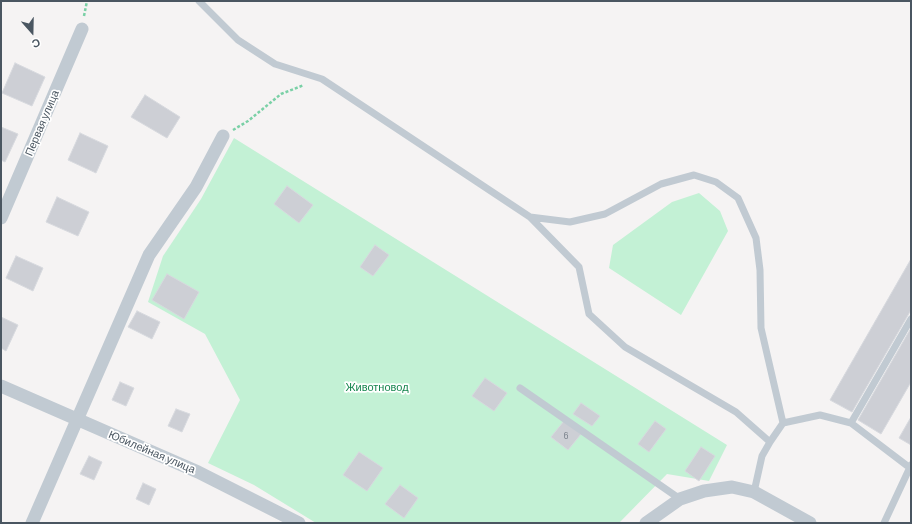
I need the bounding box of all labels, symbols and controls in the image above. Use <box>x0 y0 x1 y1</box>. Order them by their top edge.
north arrow <box>12 12 52 52</box>
text: С <box>30 36 42 51</box>
street label: Первая улица <box>22 88 62 158</box>
park label: Животновод <box>345 380 409 394</box>
street label: Юбилейная улица <box>107 428 197 476</box>
house number: 6 <box>564 431 568 441</box>

